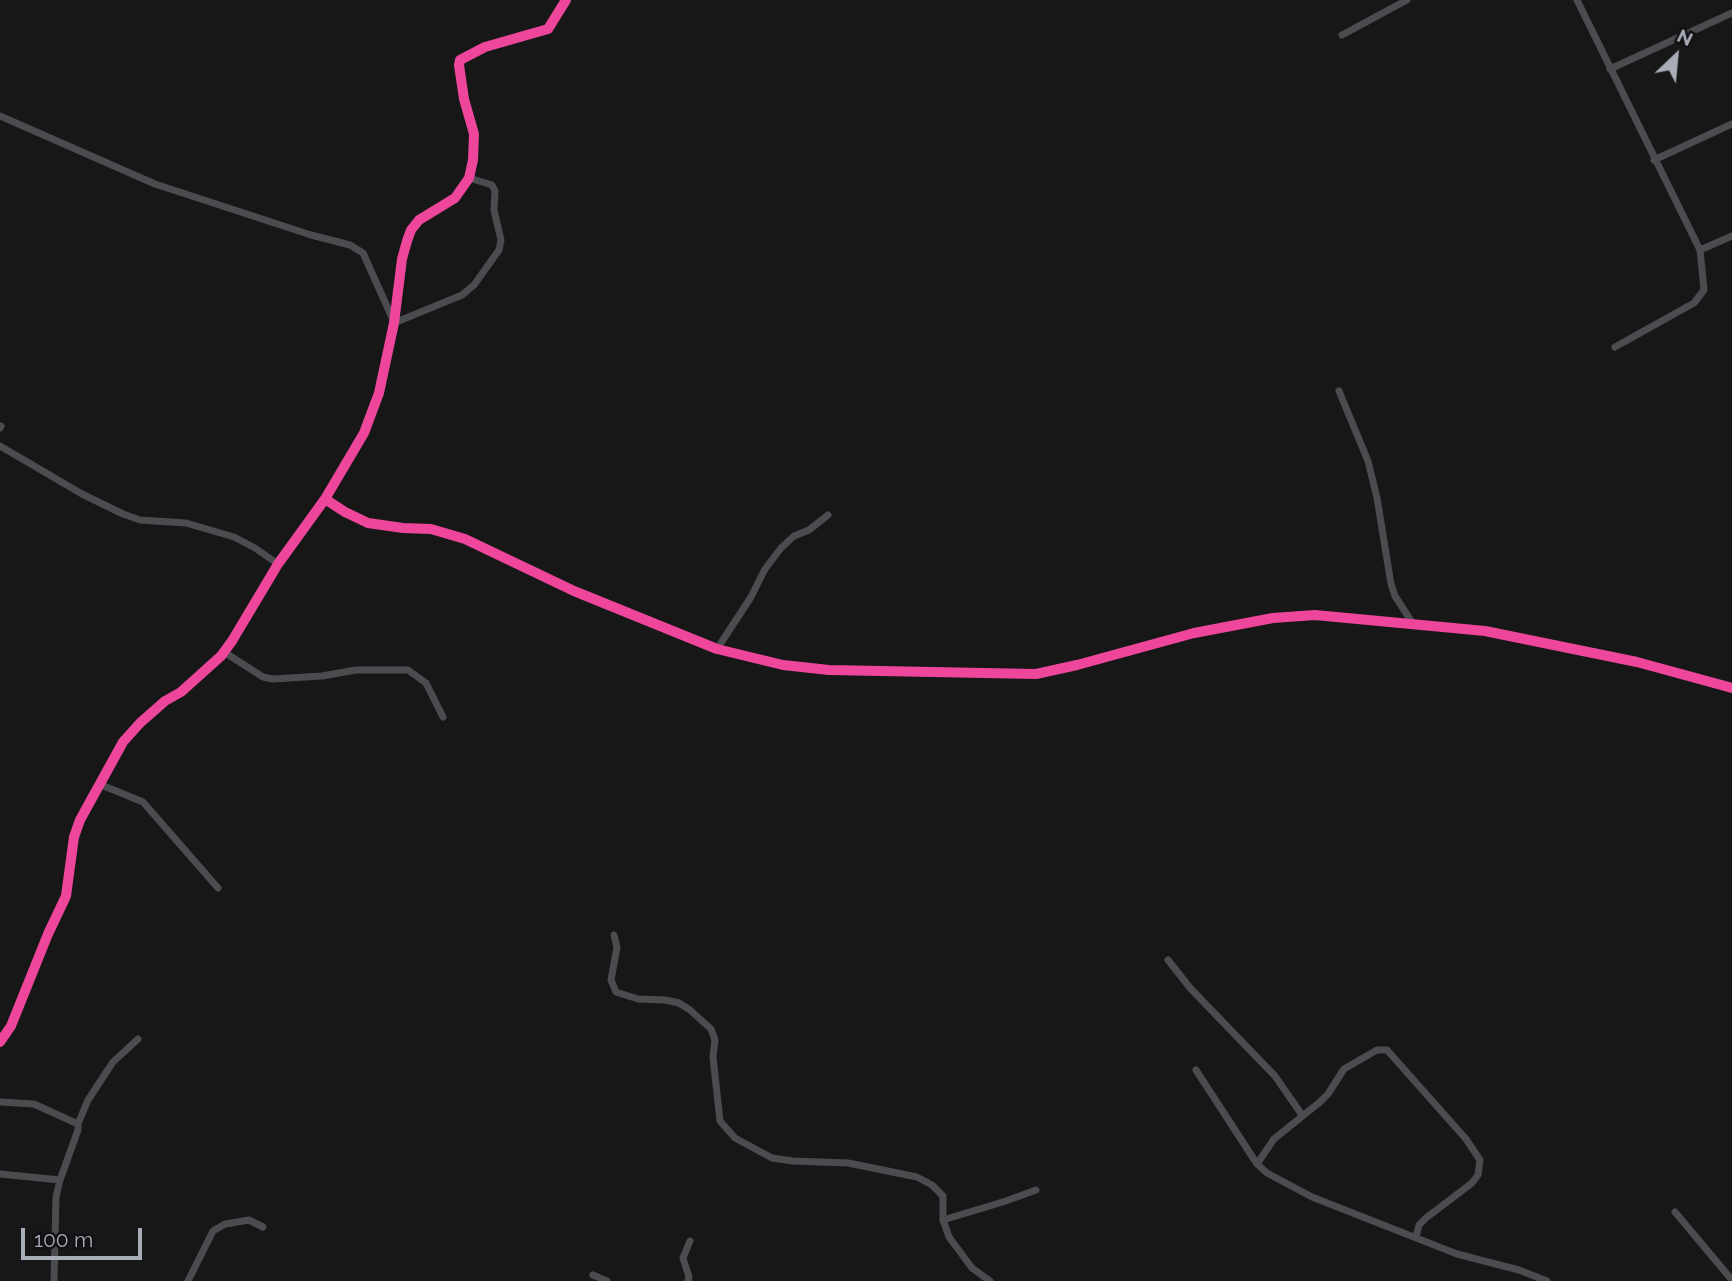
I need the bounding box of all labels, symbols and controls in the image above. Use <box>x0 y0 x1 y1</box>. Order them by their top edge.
north arrow <box>1641 21 1711 91</box>
text: N <box>1674 24 1697 50</box>
scale bar <box>24 1214 145 1258</box>
text: 100 m <box>34 1227 93 1252</box>

